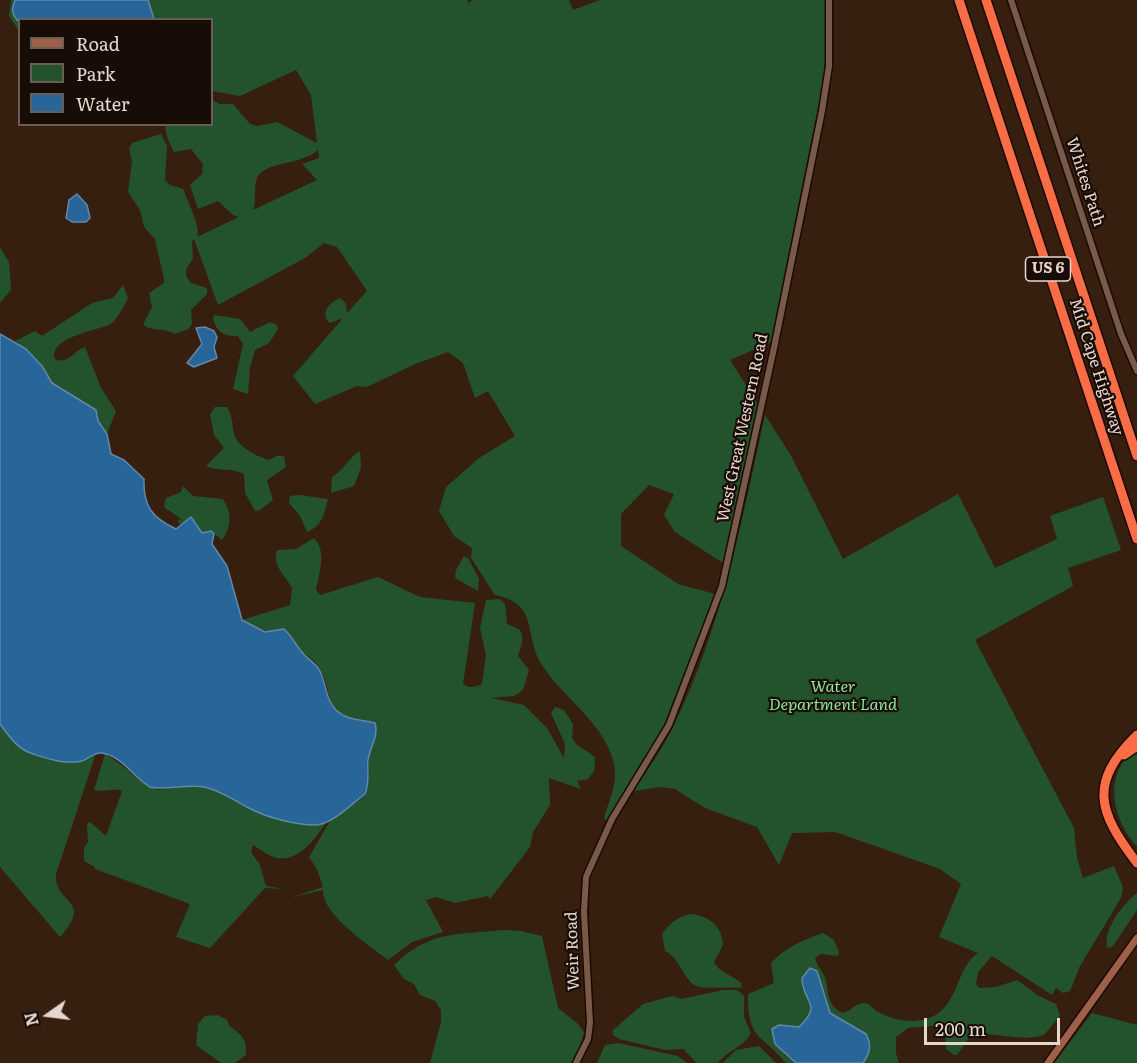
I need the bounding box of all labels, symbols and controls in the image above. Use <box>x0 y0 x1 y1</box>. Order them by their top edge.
legend <box>18 18 213 126</box>
text: Road <box>76 30 120 57</box>
text: Park <box>76 60 115 87</box>
text: Water <box>76 90 129 117</box>
street label: Whites Path <box>1062 135 1108 229</box>
road number: US 6 <box>1026 257 1070 281</box>
street label: Mid Cape Highway <box>1065 296 1127 438</box>
street label: West Great Western Road <box>714 332 772 524</box>
park label: Water Department Land <box>769 677 897 715</box>
street label: Weir Road <box>562 911 584 991</box>
north arrow <box>18 985 78 1045</box>
scale bar <box>927 1006 1064 1044</box>
text: N <box>17 1010 44 1029</box>
text: 200 m <box>935 1015 986 1042</box>

